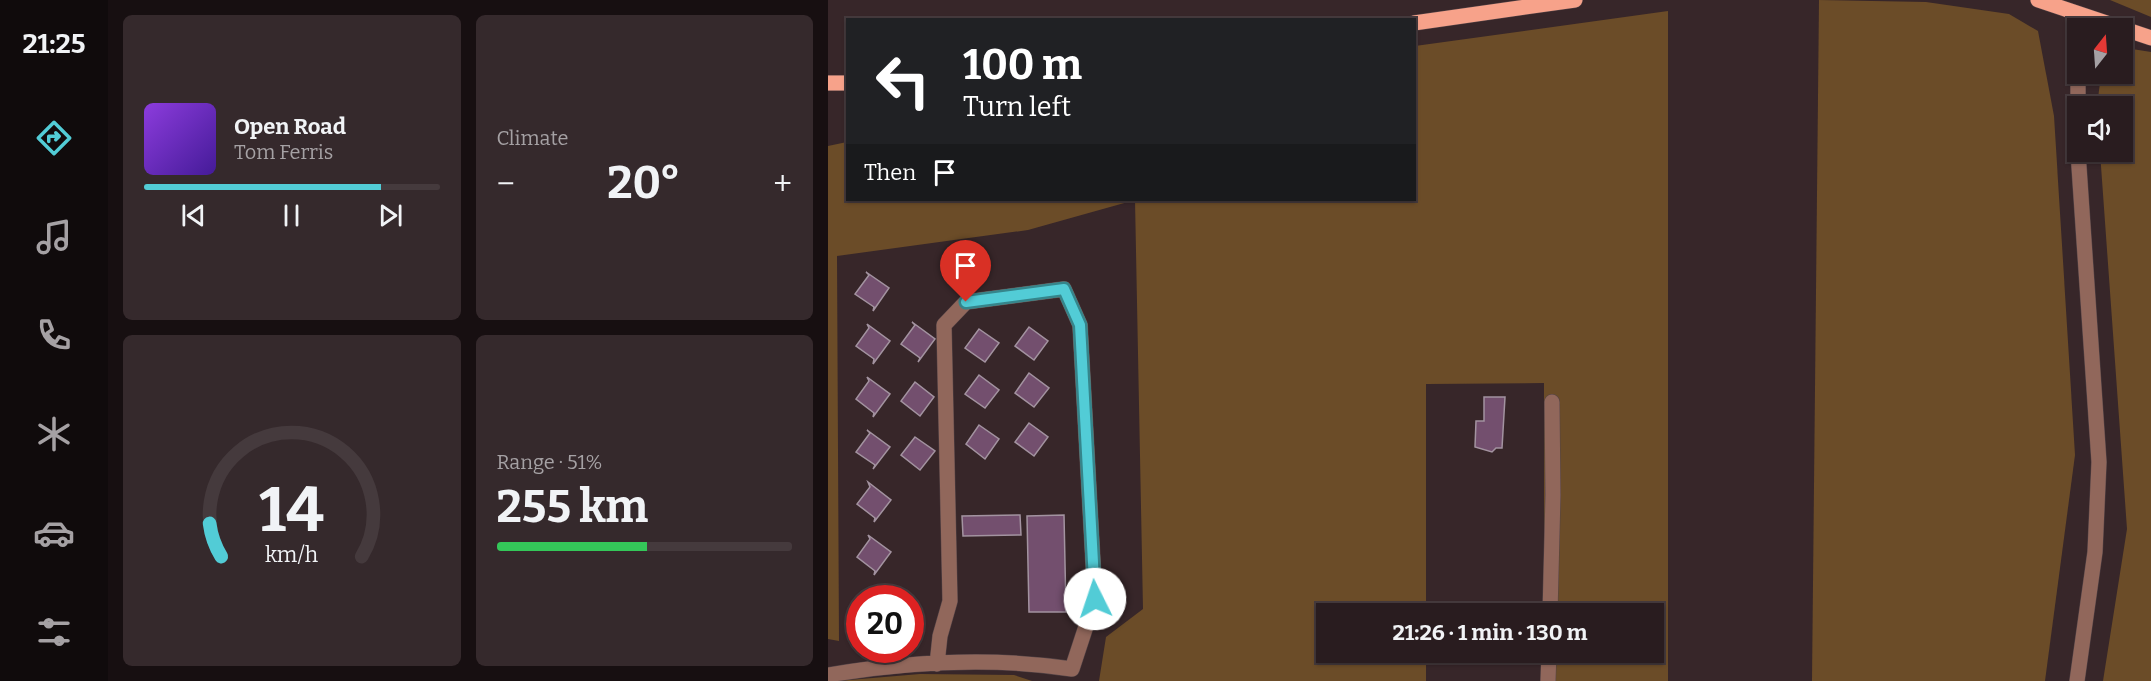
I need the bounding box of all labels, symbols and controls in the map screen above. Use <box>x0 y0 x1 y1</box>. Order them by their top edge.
north arrow <box>2067 18 2133 84</box>
map controls <box>2067 18 2133 162</box>
text: 21:25 <box>22 28 86 60</box>
text: 100 m <box>963 40 1082 90</box>
icon: left <box>864 42 942 120</box>
text: Turn left <box>963 91 1071 123</box>
button: sound <box>2067 96 2133 162</box>
text: Open Road <box>234 113 346 140</box>
icon: directions <box>33 117 75 159</box>
text: Climate <box>497 126 568 150</box>
text: Tom Ferris <box>234 140 333 164</box>
text: 20° <box>607 156 681 210</box>
icon: arrive <box>928 156 961 189</box>
text: Then <box>864 159 916 186</box>
text: − <box>497 164 515 204</box>
text: + <box>773 164 792 204</box>
icon: previous <box>177 199 210 232</box>
icon: pause <box>275 199 308 232</box>
icon: next <box>374 199 407 232</box>
icon: music <box>33 216 75 258</box>
pin <box>940 240 991 302</box>
icon: arrive <box>949 249 982 282</box>
icon: phone <box>33 314 75 356</box>
icon: climate <box>33 413 75 455</box>
text: Range · 51% <box>497 450 603 474</box>
text: 14 <box>259 473 324 548</box>
text: 255 km <box>497 480 648 534</box>
icon: car <box>33 512 75 554</box>
text: km/h <box>265 543 318 569</box>
position arrow <box>1063 567 1127 631</box>
speed limit sign: 20 <box>846 585 924 663</box>
icon: filters <box>33 611 75 653</box>
text: 21:26 · 1 min · 130 m <box>1392 619 1588 646</box>

